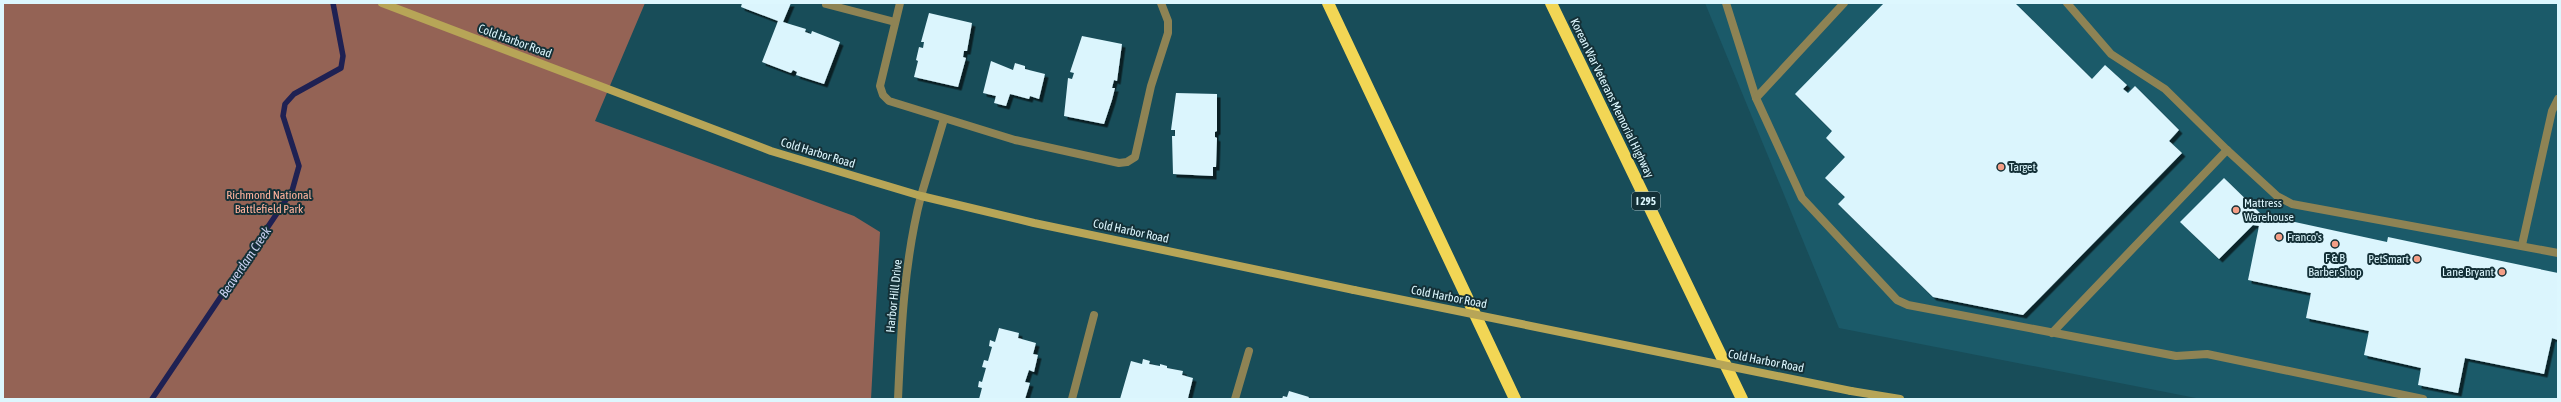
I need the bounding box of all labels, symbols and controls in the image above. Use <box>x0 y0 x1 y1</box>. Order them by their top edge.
street label: Korean War Veterans Memorial Highway <box>1567 16 1657 180</box>
street label: Cold Harbor Road <box>476 21 554 61</box>
street label: Cold Harbor Road <box>779 135 857 171</box>
place label: Target <box>2009 160 2037 174</box>
marker: Target <box>1996 162 2006 172</box>
park label: Richmond National Battlefield Park <box>226 188 313 216</box>
road number: I 295 <box>1632 192 1660 210</box>
place label: Mattress Warehouse <box>2244 196 2294 224</box>
marker: Mattress Warehouse <box>2231 205 2241 215</box>
street label: Cold Harbor Road <box>1092 216 1170 246</box>
water label: Beaverdam Creek <box>216 223 274 300</box>
place label: Franco's <box>2287 230 2322 244</box>
marker: Franco's <box>2274 232 2284 242</box>
marker: F & B Barber Shop <box>2330 239 2340 249</box>
place label: F & B Barber Shop <box>2308 251 2362 279</box>
place label: PetSmart <box>2368 252 2410 266</box>
marker: PetSmart <box>2412 254 2422 264</box>
street label: Harbor Hill Drive <box>883 259 905 333</box>
place label: Lane Bryant <box>2442 265 2495 279</box>
marker: Lane Bryant <box>2497 267 2507 277</box>
street label: Cold Harbor Road <box>1410 283 1488 311</box>
street label: Cold Harbor Road <box>1727 347 1805 375</box>

